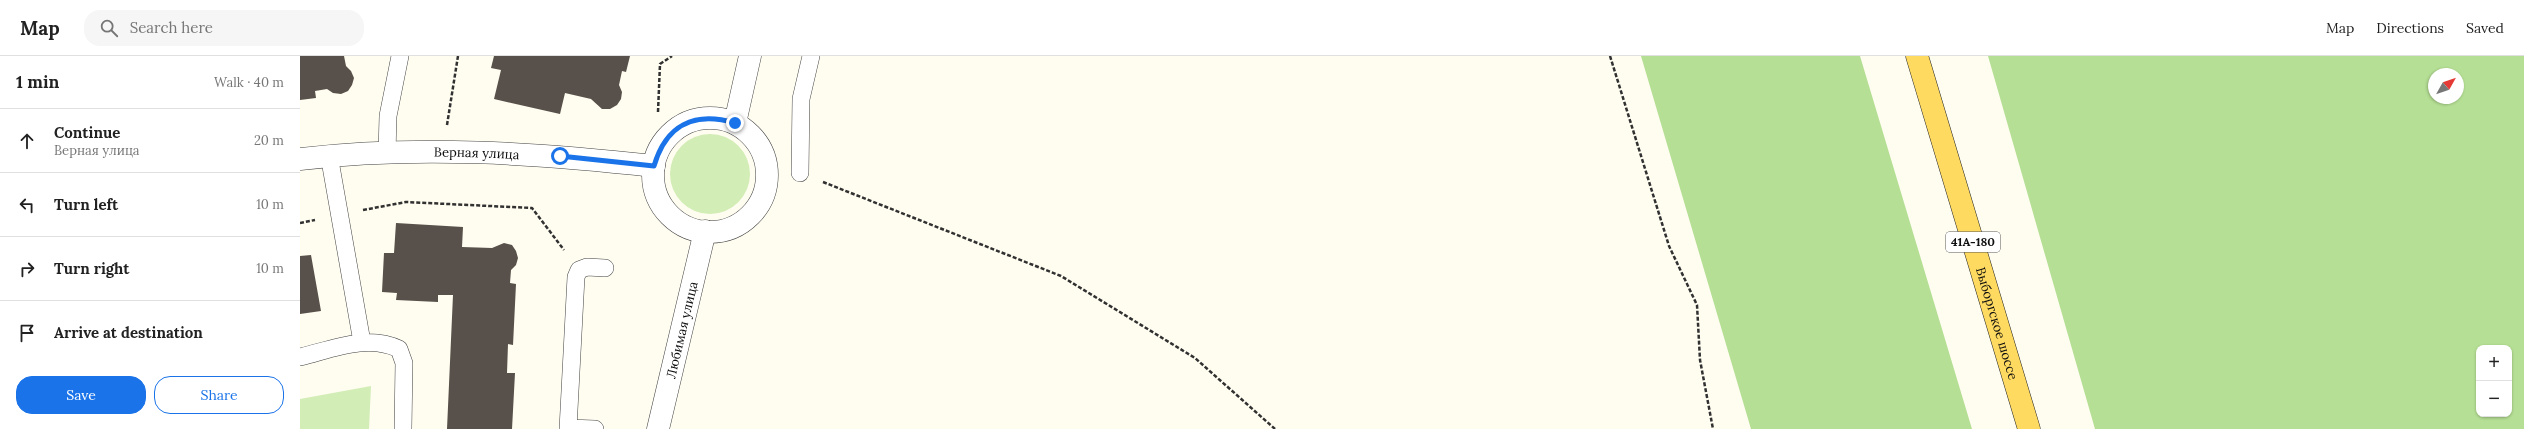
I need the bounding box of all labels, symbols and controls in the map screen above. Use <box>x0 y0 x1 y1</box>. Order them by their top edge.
search box <box>84 10 364 46</box>
text: Map <box>20 16 60 40</box>
icon: search <box>98 17 120 39</box>
text: Search here <box>130 18 213 37</box>
text: Map <box>2326 19 2354 37</box>
text: Directions <box>2376 19 2444 37</box>
text: Saved <box>2466 19 2504 37</box>
north arrow <box>2428 68 2464 104</box>
text: 1 min <box>16 71 59 93</box>
text: Walk · 40 m <box>214 74 284 91</box>
route end <box>726 114 744 132</box>
text: Continue <box>54 123 120 142</box>
icon: ahead <box>16 130 38 152</box>
text: 20 m <box>254 132 284 149</box>
text: Верная улица <box>54 142 140 159</box>
street label: Верная улица <box>434 144 520 163</box>
route start <box>551 147 569 165</box>
icon: left <box>16 194 38 216</box>
text: Turn left <box>54 195 118 214</box>
text: 10 m <box>256 196 284 213</box>
road number: 41А-180 <box>1946 232 2000 252</box>
icon: right <box>16 258 38 280</box>
text: Turn right <box>54 259 130 278</box>
text: 10 m <box>256 260 284 277</box>
street label: Выборгское шоссе <box>1972 265 2022 382</box>
street label: Любимая улица <box>662 279 702 380</box>
icon: arrive <box>16 322 38 344</box>
text: Arrive at destination <box>54 323 203 342</box>
map controls <box>2476 345 2512 417</box>
button: + <box>2476 345 2512 381</box>
button: Save <box>16 376 146 414</box>
button: Share <box>154 376 284 414</box>
button: − <box>2476 381 2512 417</box>

